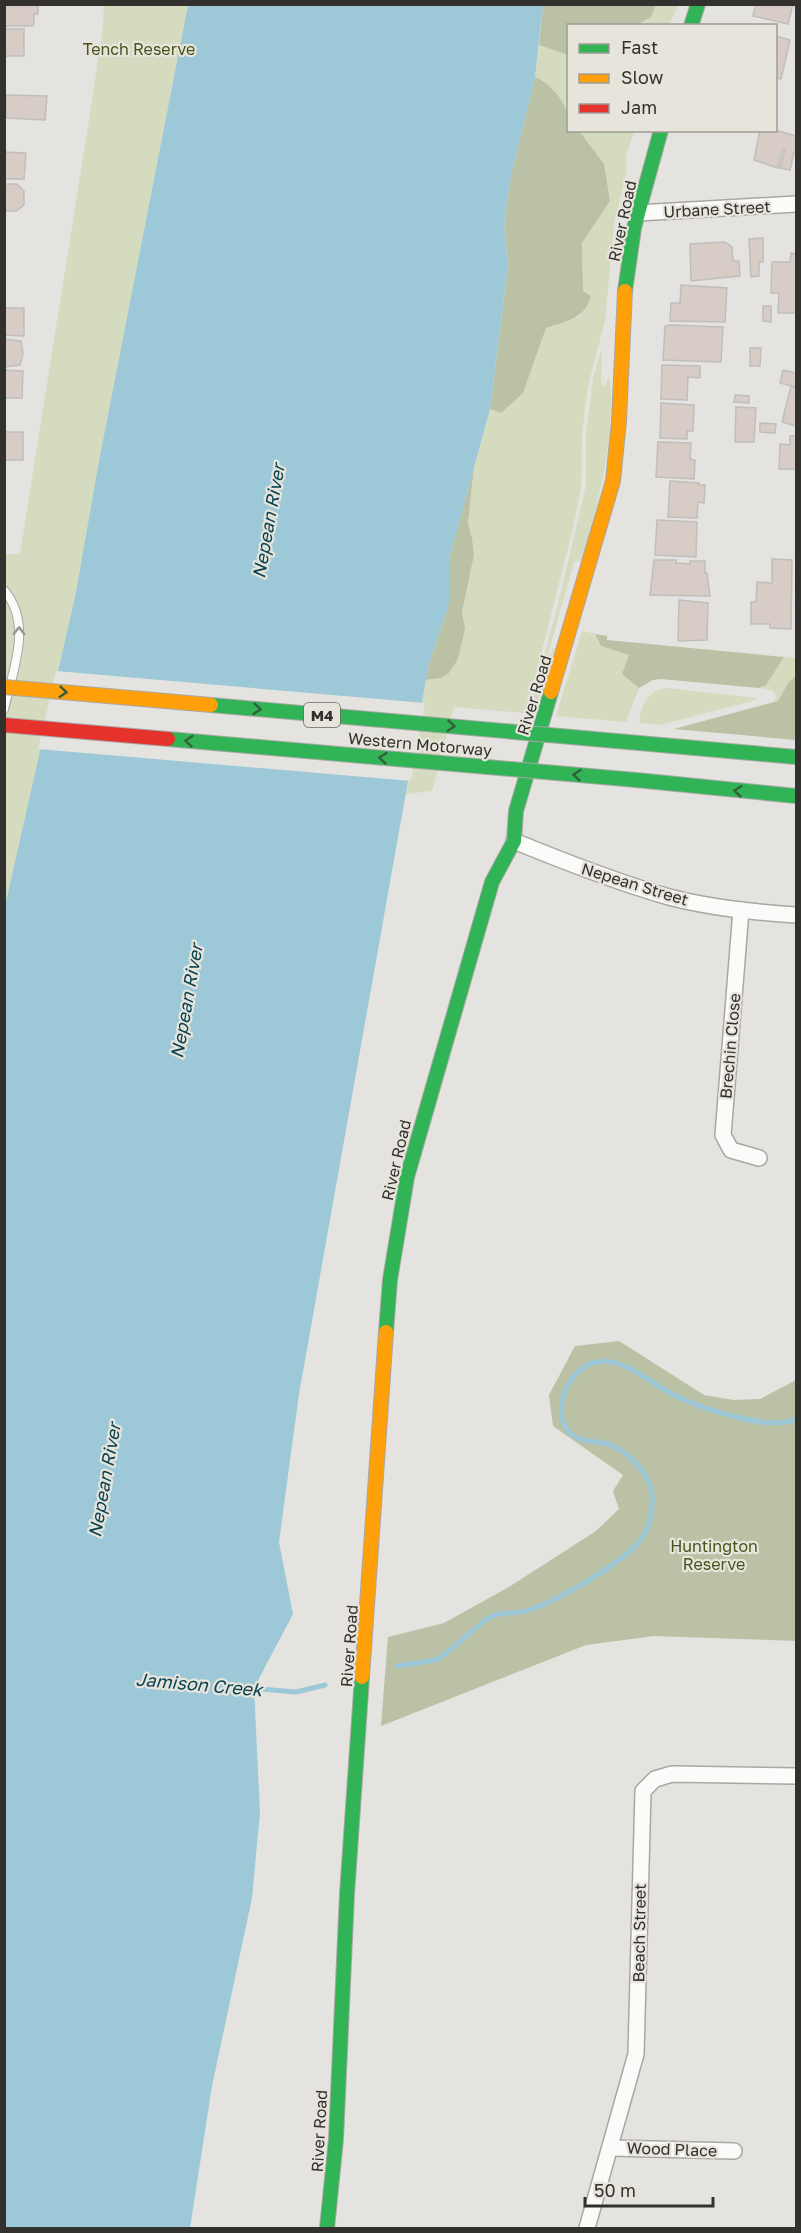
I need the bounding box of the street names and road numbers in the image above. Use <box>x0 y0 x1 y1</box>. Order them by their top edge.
street label: River Road <box>604 179 640 263</box>
street label: Urbane Street <box>663 196 771 222</box>
street label: River Road <box>512 653 556 737</box>
road number: M4 <box>304 703 340 727</box>
street label: Western Motorway <box>347 728 493 760</box>
street label: Nepean Street <box>579 858 691 910</box>
street label: Brechin Close <box>715 992 745 1100</box>
street label: River Road <box>377 1118 415 1202</box>
street label: River Road <box>336 1604 362 1688</box>
street label: Beach Street <box>628 1883 650 1983</box>
street label: River Road <box>307 2089 331 2173</box>
street label: Wood Place <box>626 2137 718 2161</box>

